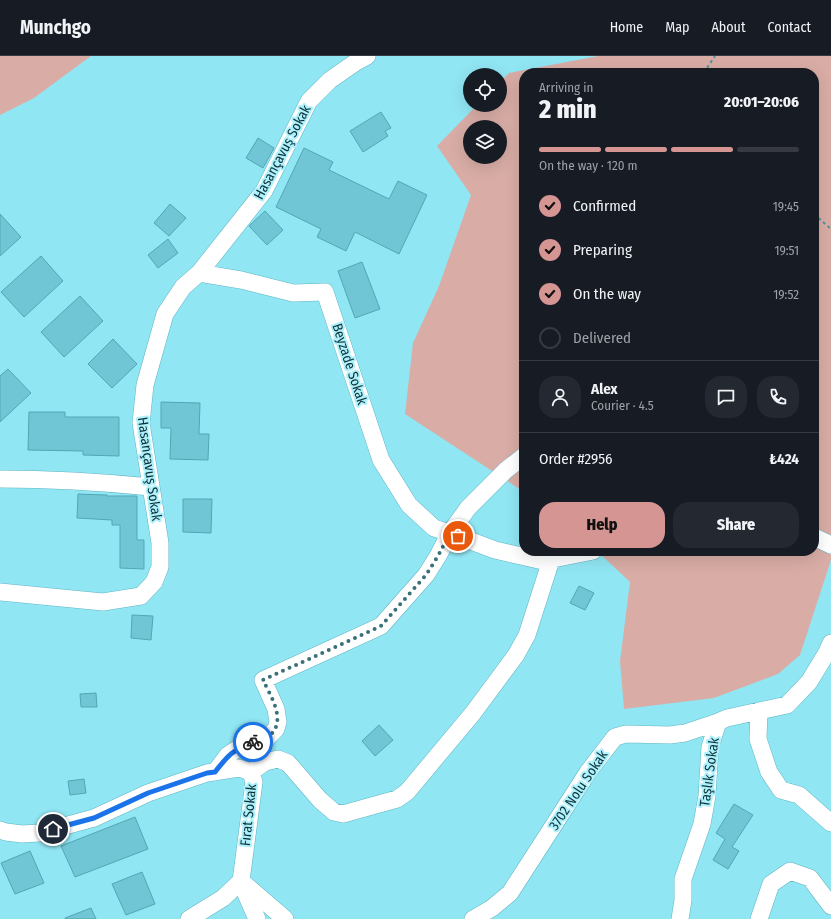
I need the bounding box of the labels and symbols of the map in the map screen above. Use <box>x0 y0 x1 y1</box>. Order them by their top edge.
street label: Hasançavuş Sokak <box>250 102 315 202</box>
street label: Beyzade Sokak <box>328 321 371 408</box>
street label: Hasançavuş Sokak <box>134 416 165 523</box>
pin <box>441 519 475 553</box>
courier <box>233 722 273 762</box>
street label: Taşlık Sokak <box>696 736 723 808</box>
street label: 3702 Nolu Sokak <box>545 747 612 833</box>
street label: Fırat Sokak <box>237 783 260 847</box>
pin <box>36 812 70 846</box>

